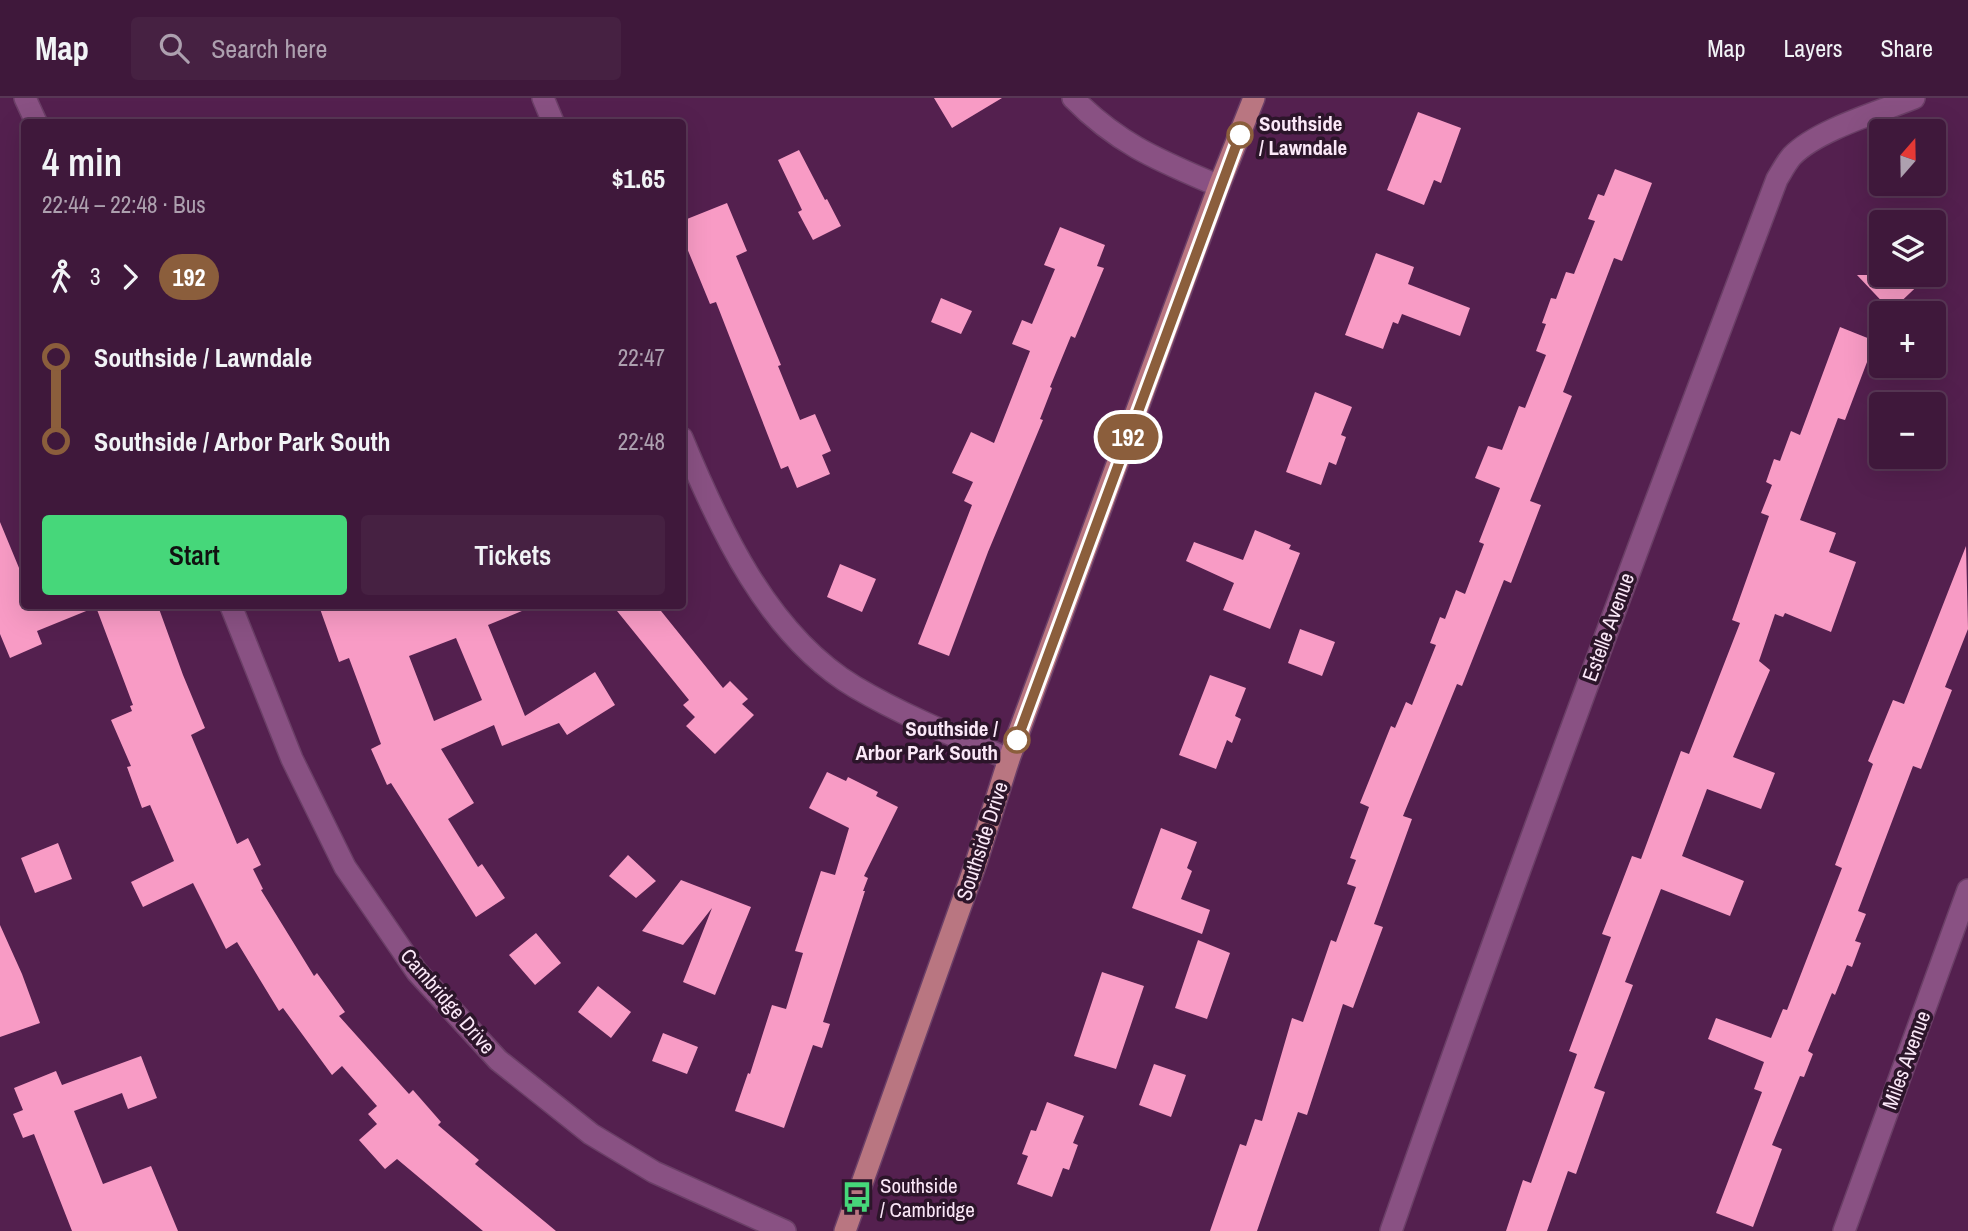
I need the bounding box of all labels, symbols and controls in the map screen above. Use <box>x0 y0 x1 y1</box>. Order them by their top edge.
search box <box>131 17 621 80</box>
text: Map <box>35 26 89 70</box>
icon: search <box>155 29 193 67</box>
text: Search here <box>211 31 327 66</box>
text: Map <box>1707 32 1745 64</box>
text: Layers <box>1783 32 1842 64</box>
text: Share <box>1880 32 1933 64</box>
place label: Southside / Lawndale <box>1259 109 1347 162</box>
north arrow <box>1869 119 1946 196</box>
map controls <box>1869 119 1946 469</box>
marker: Southside / Lawndale <box>1227 122 1253 148</box>
text: 4 min <box>42 137 122 188</box>
text: $1.65 <box>612 161 665 196</box>
text: 22:44 – 22:48 · Bus <box>42 189 206 220</box>
button: layers <box>1869 210 1946 287</box>
icon: walk <box>42 258 80 296</box>
icon: forward <box>111 258 149 296</box>
text: 3 <box>90 261 101 292</box>
text: 192 <box>173 261 205 293</box>
button: + <box>1869 301 1946 378</box>
text: Southside / Lawndale <box>94 340 312 375</box>
text: 22:47 <box>618 342 665 373</box>
button: − <box>1869 392 1946 469</box>
line badge: 192 <box>1088 414 1168 460</box>
text: 192 <box>1112 421 1144 453</box>
text: Southside / Arbor Park South <box>94 424 391 459</box>
text: 22:48 <box>618 426 665 457</box>
button: Start <box>42 515 347 595</box>
button: Tickets <box>361 515 665 595</box>
street label: Estelle Avenue <box>1575 569 1641 685</box>
place label: Southside / Arbor Park South <box>855 714 998 767</box>
marker: Southside / Arbor Park South <box>1004 727 1030 753</box>
street label: Southside Drive <box>949 778 1015 904</box>
street label: Cambridge Drive <box>394 942 502 1060</box>
street label: Miles Avenue <box>1875 1007 1937 1113</box>
place label: Southside / Cambridge <box>880 1171 975 1224</box>
bus stop icon: Southside / Cambridge <box>840 1180 874 1214</box>

